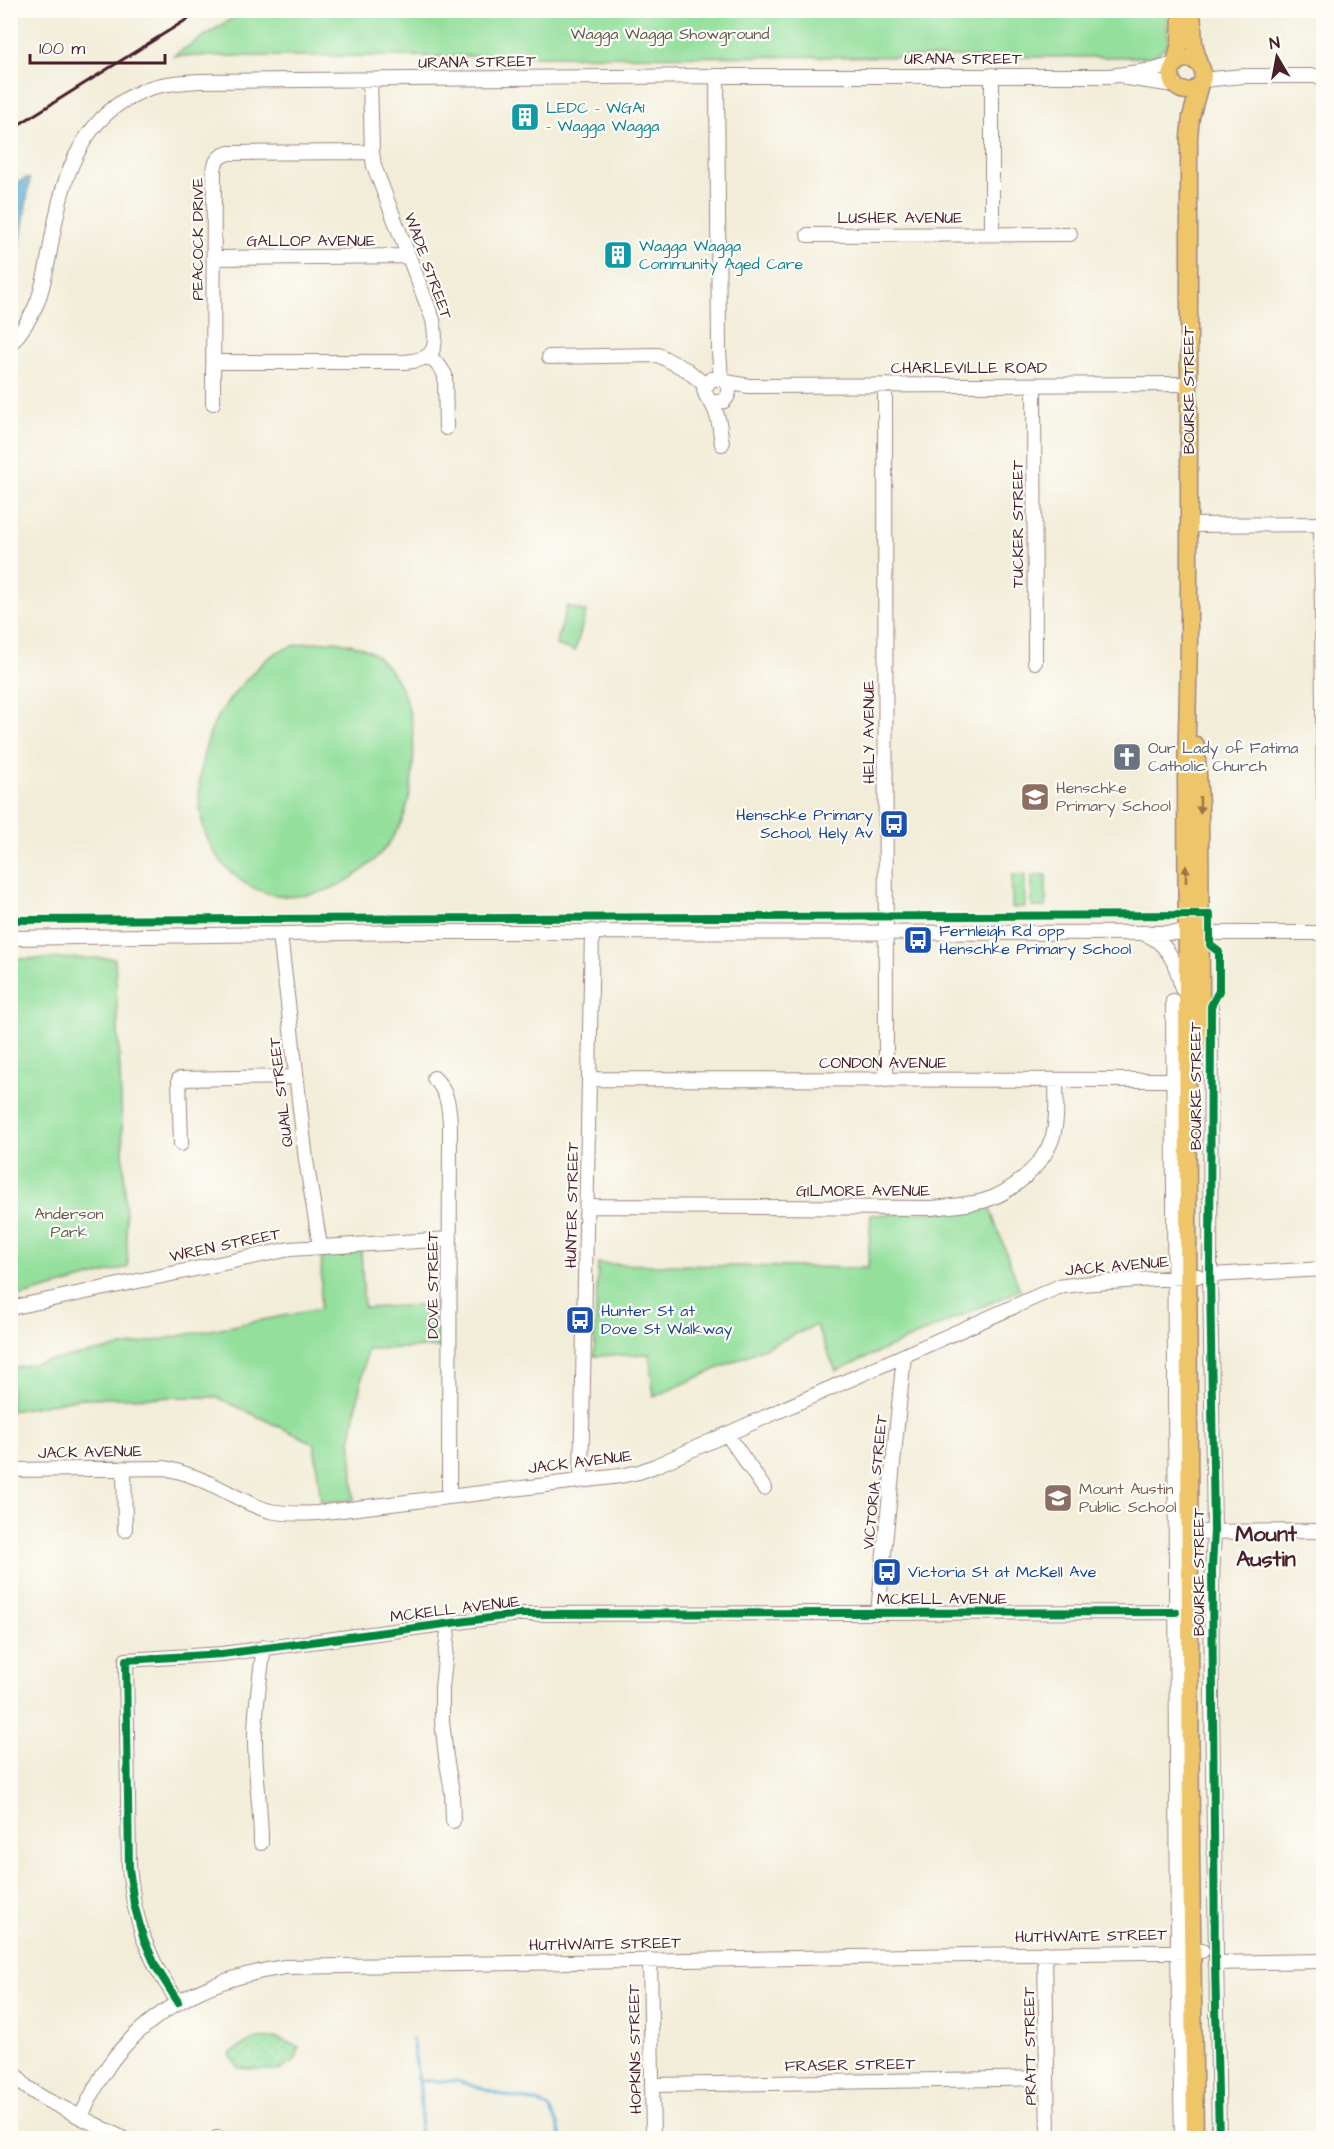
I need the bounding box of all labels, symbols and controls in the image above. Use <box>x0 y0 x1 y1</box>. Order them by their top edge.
park label: Wagga Wagga Showground <box>570 23 770 46</box>
scale bar <box>30 27 165 65</box>
north arrow <box>1247 27 1307 87</box>
text: N <box>1268 32 1281 55</box>
text: 100 m <box>39 36 85 61</box>
street label: URANA STREET <box>904 48 1022 70</box>
street label: URANA STREET <box>418 50 536 74</box>
place label: LEDC - WGA1 - Wagga Wagga <box>546 97 659 138</box>
building icon: LEDC - WGA1 - Wagga Wagga <box>509 101 541 133</box>
street label: PEACOCK DRIVE <box>187 177 209 301</box>
street label: LUSHER AVENUE <box>837 207 963 229</box>
street label: WADE STREET <box>398 210 458 322</box>
street label: GALLOP AVENUE <box>246 230 376 252</box>
place label: Wagga Wagga Community Aged Care <box>639 235 804 276</box>
building icon: Wagga Wagga Community Aged Care <box>602 239 634 271</box>
street label: BOURKE STREET <box>1178 326 1200 454</box>
street label: CHARLEVILLE ROAD <box>891 357 1047 379</box>
street label: TUCKER STREET <box>1007 460 1029 588</box>
street label: HELY AVENUE <box>858 680 880 784</box>
place label: Our Lady of Fatima Catholic Church <box>1148 737 1298 777</box>
church icon: Our Lady of Fatima Catholic Church <box>1111 741 1143 773</box>
place label: Henschke Primary School <box>1056 777 1171 818</box>
school or university icon: Henschke Primary School <box>1019 781 1051 813</box>
one-way arrow <box>1195 796 1205 815</box>
place label: Henschke Primary School, Hely Av <box>736 804 874 845</box>
bus stop icon: Henschke Primary School, Hely Av <box>878 808 910 840</box>
one-way arrow <box>1181 864 1191 883</box>
place label: Fernleigh Rd opp Henschke Primary School <box>939 920 1131 961</box>
bus stop icon: Fernleigh Rd opp Henschke Primary School <box>902 924 934 956</box>
street label: BOURKE STREET <box>1185 1022 1207 1150</box>
street label: QUAIL STREET <box>263 1035 299 1148</box>
street label: CONDON AVENUE <box>819 1052 947 1074</box>
street label: HUNTER STREET <box>560 1142 584 1268</box>
street label: GILMORE AVENUE <box>796 1180 931 1202</box>
park label: Anderson Park <box>35 1203 103 1243</box>
street label: WREN STREET <box>167 1222 283 1267</box>
street label: DOVE STREET <box>422 1231 444 1339</box>
street label: JACK AVENUE <box>1064 1250 1170 1282</box>
place label: Hunter St at Dove St Walkway <box>601 1300 733 1341</box>
bus stop icon: Hunter St at Dove St Walkway <box>564 1304 596 1336</box>
street label: VICTORIA STREET <box>857 1413 893 1551</box>
street label: JACK AVENUE <box>38 1440 143 1464</box>
street label: JACK AVENUE <box>527 1445 634 1479</box>
place label: Mount Austin Public School <box>1079 1478 1177 1518</box>
school or university icon: Mount Austin Public School <box>1042 1482 1074 1514</box>
street label: BOURKE STREET <box>1188 1508 1210 1636</box>
district label: Mount Austin <box>1235 1519 1298 1575</box>
bus stop icon: Victoria St at McKell Ave <box>871 1556 903 1588</box>
place label: Victoria St at McKell Ave <box>908 1561 1097 1583</box>
street label: MCKELL AVENUE <box>877 1588 1008 1610</box>
street label: MCKELL AVENUE <box>389 1590 522 1628</box>
street label: HUTHWAITE STREET <box>1015 1924 1167 1948</box>
street label: HUTHWAITE STREET <box>529 1932 681 1956</box>
street label: HOPKINS STREET <box>623 1984 647 2114</box>
street label: PRATT STREET <box>1018 1986 1042 2106</box>
street label: FRASER STREET <box>784 2053 916 2077</box>

